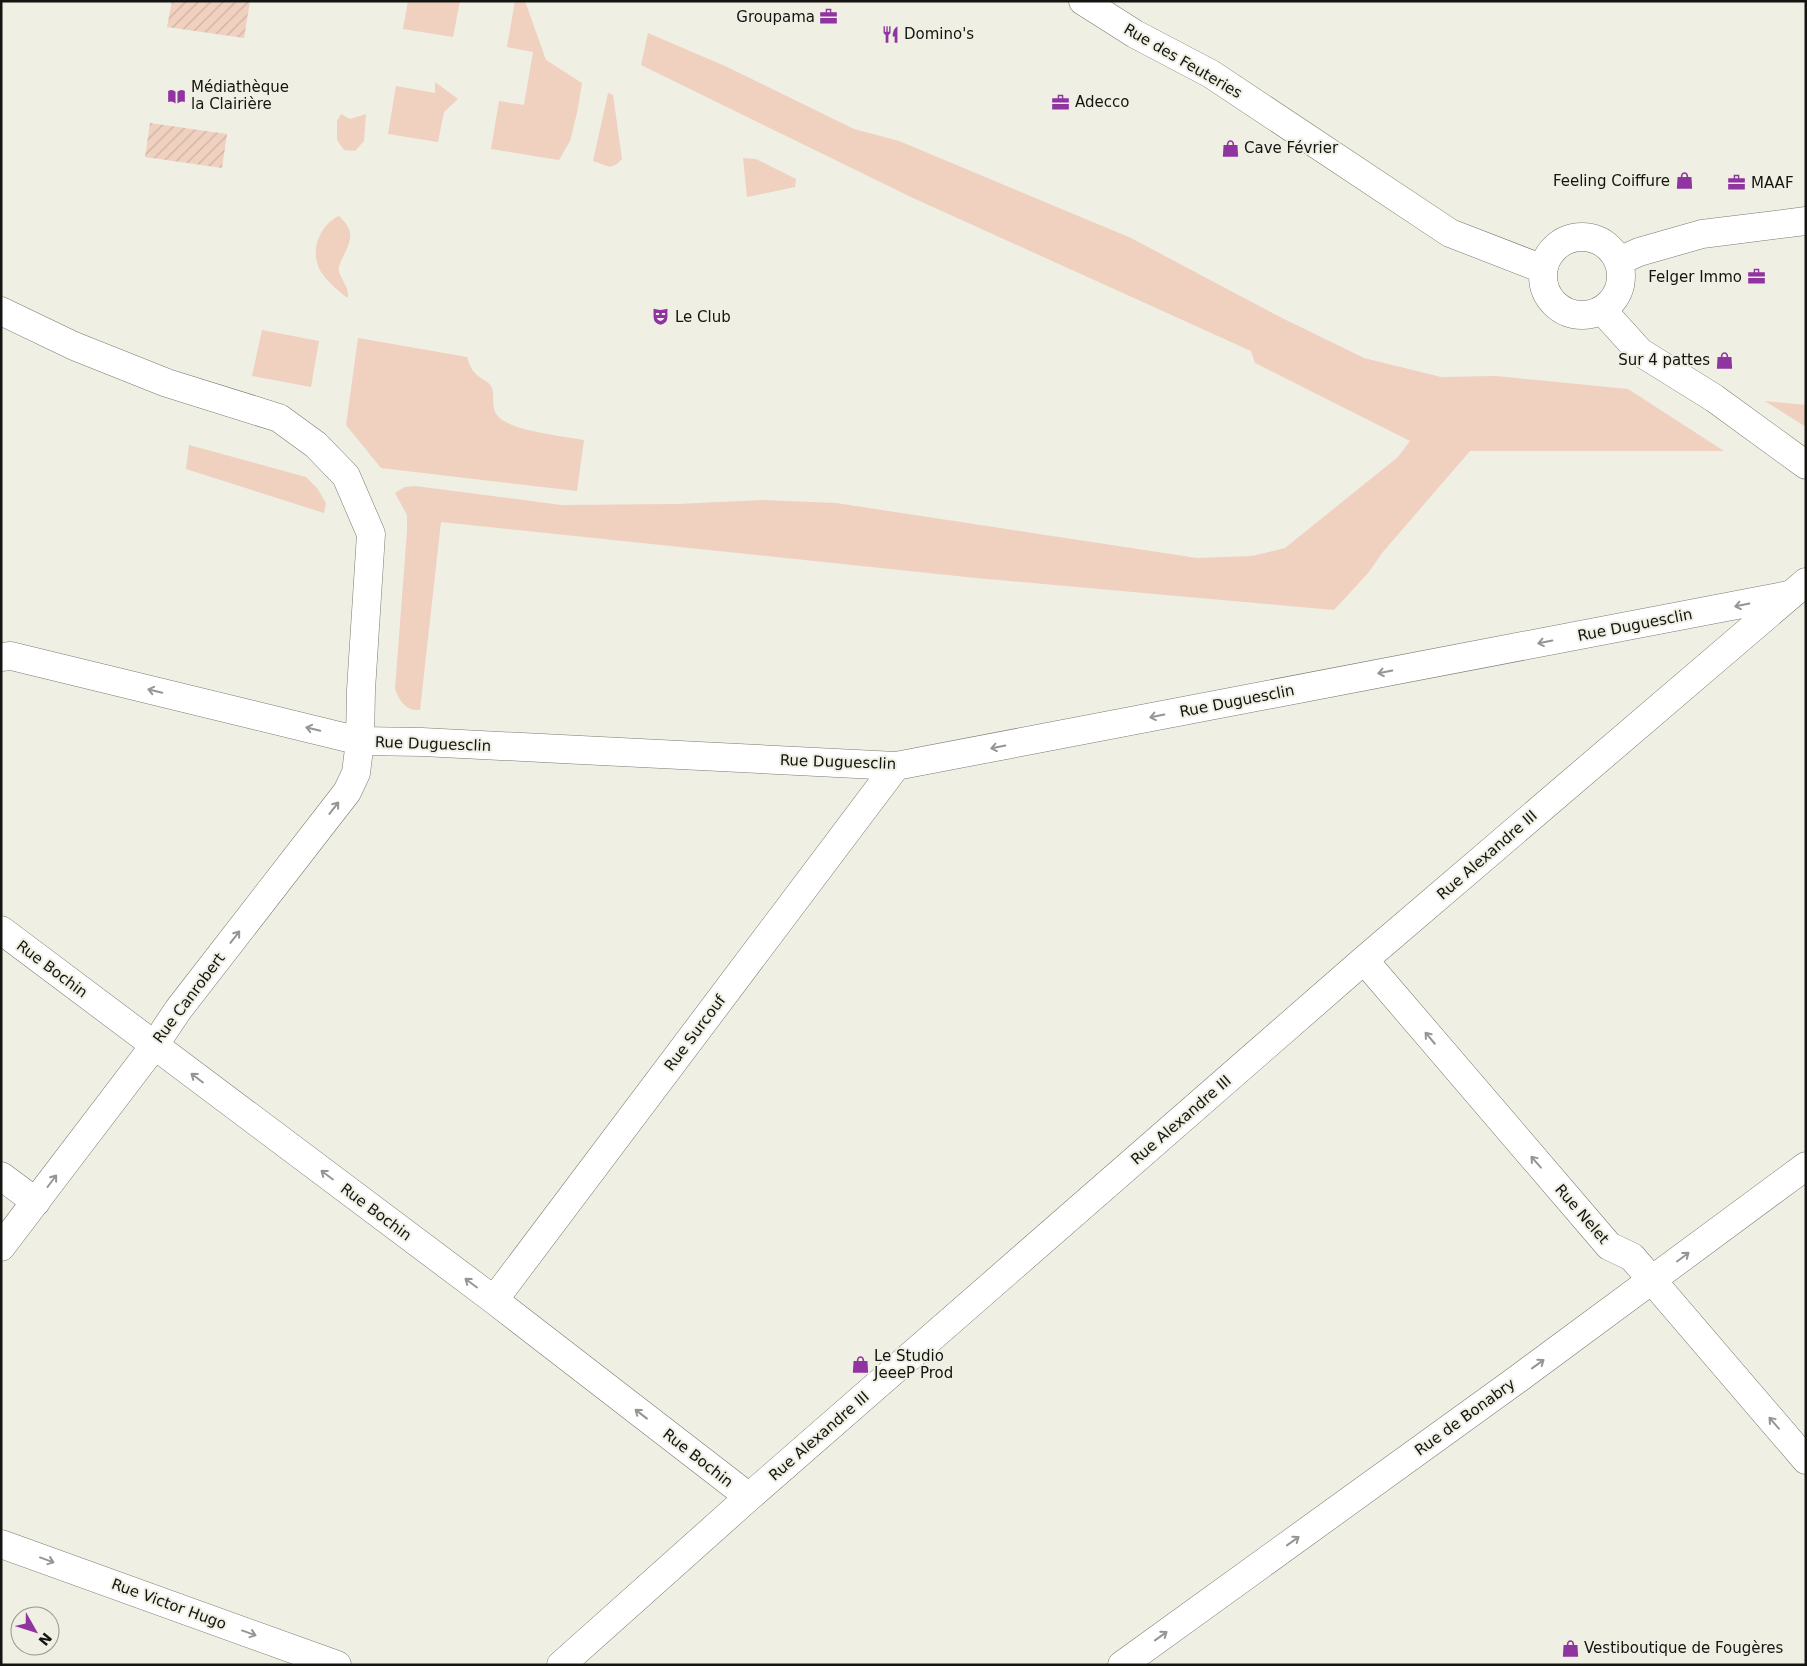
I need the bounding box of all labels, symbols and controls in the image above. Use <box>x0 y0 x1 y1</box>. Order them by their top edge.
office icon: Groupama <box>819 7 839 27</box>
place label: Groupama <box>736 8 815 26</box>
street label: Rue des Feuteries <box>1121 20 1246 102</box>
restaurant icon: Domino's <box>880 24 900 44</box>
place label: Domino's <box>904 25 974 43</box>
place label: Médiathèque la Clairière <box>191 78 289 113</box>
library icon: Médiathèque la Clairière <box>167 86 187 106</box>
office icon: Adecco <box>1051 92 1071 112</box>
place label: Adecco <box>1075 93 1129 111</box>
shop icon: Cave Février <box>1220 138 1240 158</box>
place label: Cave Février <box>1244 139 1339 157</box>
shop icon: Feeling Coiffure <box>1674 171 1694 191</box>
place label: Feeling Coiffure <box>1553 172 1670 190</box>
office icon: MAAF <box>1727 173 1747 193</box>
place label: MAAF <box>1751 174 1794 192</box>
office icon: Felger Immo <box>1746 267 1766 287</box>
place label: Felger Immo <box>1648 268 1742 286</box>
theatre icon: Le Club <box>651 307 671 327</box>
place label: Le Club <box>675 308 731 326</box>
shop icon: Sur 4 pattes <box>1714 350 1734 370</box>
place label: Sur 4 pattes <box>1618 351 1710 369</box>
one-way arrow <box>1734 600 1750 610</box>
street label: Rue Duguesclin <box>1576 605 1694 645</box>
one-way arrow <box>1537 637 1553 647</box>
one-way arrow <box>1378 668 1394 678</box>
street label: Rue Duguesclin <box>1178 681 1296 721</box>
one-way arrow <box>148 686 164 695</box>
one-way arrow <box>1150 712 1166 721</box>
one-way arrow <box>306 724 322 734</box>
street label: Rue Duguesclin <box>374 733 492 755</box>
one-way arrow <box>990 742 1006 752</box>
street label: Rue Duguesclin <box>779 751 897 773</box>
one-way arrow <box>329 802 340 815</box>
street label: Rue Alexandre III <box>1433 807 1541 903</box>
one-way arrow <box>230 930 240 944</box>
street label: Rue Bochin <box>13 936 91 1002</box>
street label: Rue Canrobert <box>149 949 229 1047</box>
street label: Rue Surcouf <box>661 991 730 1074</box>
one-way arrow <box>1425 1032 1436 1045</box>
street label: Rue Alexandre III <box>1127 1072 1235 1168</box>
one-way arrow <box>190 1073 204 1083</box>
one-way arrow <box>1530 1155 1542 1168</box>
one-way arrow <box>321 1170 334 1181</box>
one-way arrow <box>47 1174 57 1188</box>
street label: Rue Bochin <box>337 1179 415 1245</box>
street label: Rue Nelet <box>1551 1181 1613 1248</box>
one-way arrow <box>1676 1252 1690 1262</box>
one-way arrow <box>464 1278 478 1288</box>
place label: Le Studio JeeeP Prod <box>873 1347 953 1382</box>
shop icon: Le Studio JeeeP Prod <box>850 1355 870 1375</box>
one-way arrow <box>1531 1359 1545 1369</box>
street label: Rue de Bonabry <box>1411 1375 1519 1459</box>
street label: Rue Alexandre III <box>765 1388 873 1484</box>
one-way arrow <box>634 1409 648 1419</box>
one-way arrow <box>1768 1416 1780 1429</box>
street label: Rue Bochin <box>659 1425 737 1491</box>
one-way arrow <box>1286 1536 1300 1546</box>
one-way arrow <box>39 1556 54 1565</box>
street label: Rue Victor Hugo <box>109 1575 229 1633</box>
north arrow <box>10 1606 60 1656</box>
one-way arrow <box>241 1629 257 1638</box>
text: N <box>35 1630 55 1649</box>
one-way arrow <box>1154 1631 1168 1641</box>
shop icon: Vestiboutique de Fougères <box>1560 1638 1580 1658</box>
place label: Vestiboutique de Fougères <box>1584 1639 1784 1657</box>

